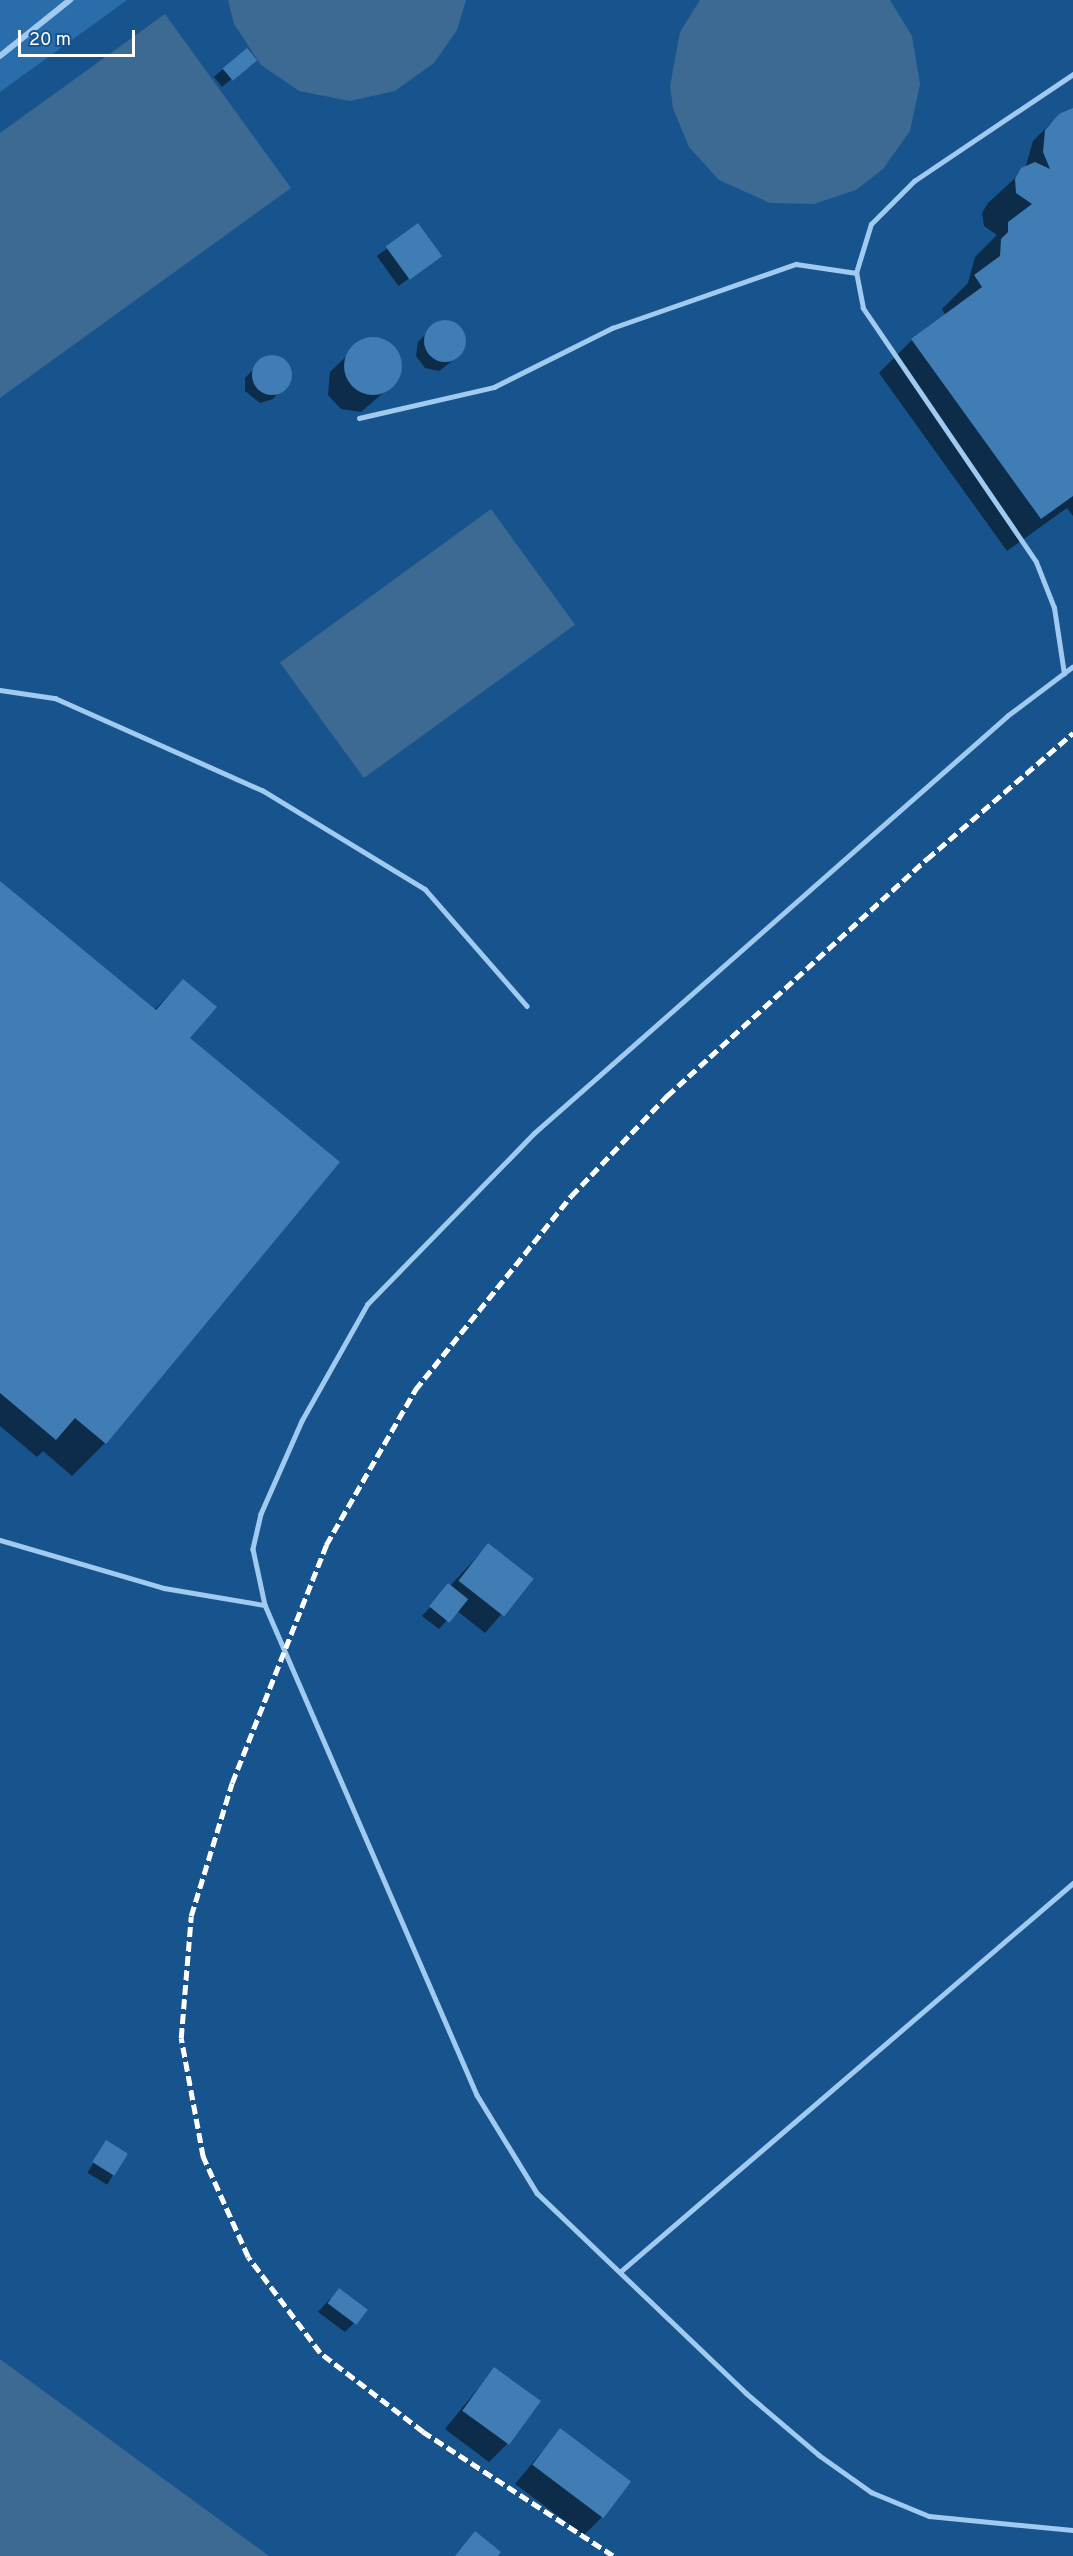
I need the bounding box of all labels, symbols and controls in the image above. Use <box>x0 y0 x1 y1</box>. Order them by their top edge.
scale bar <box>21 18 138 56</box>
text: 20 m <box>29 29 71 52</box>

